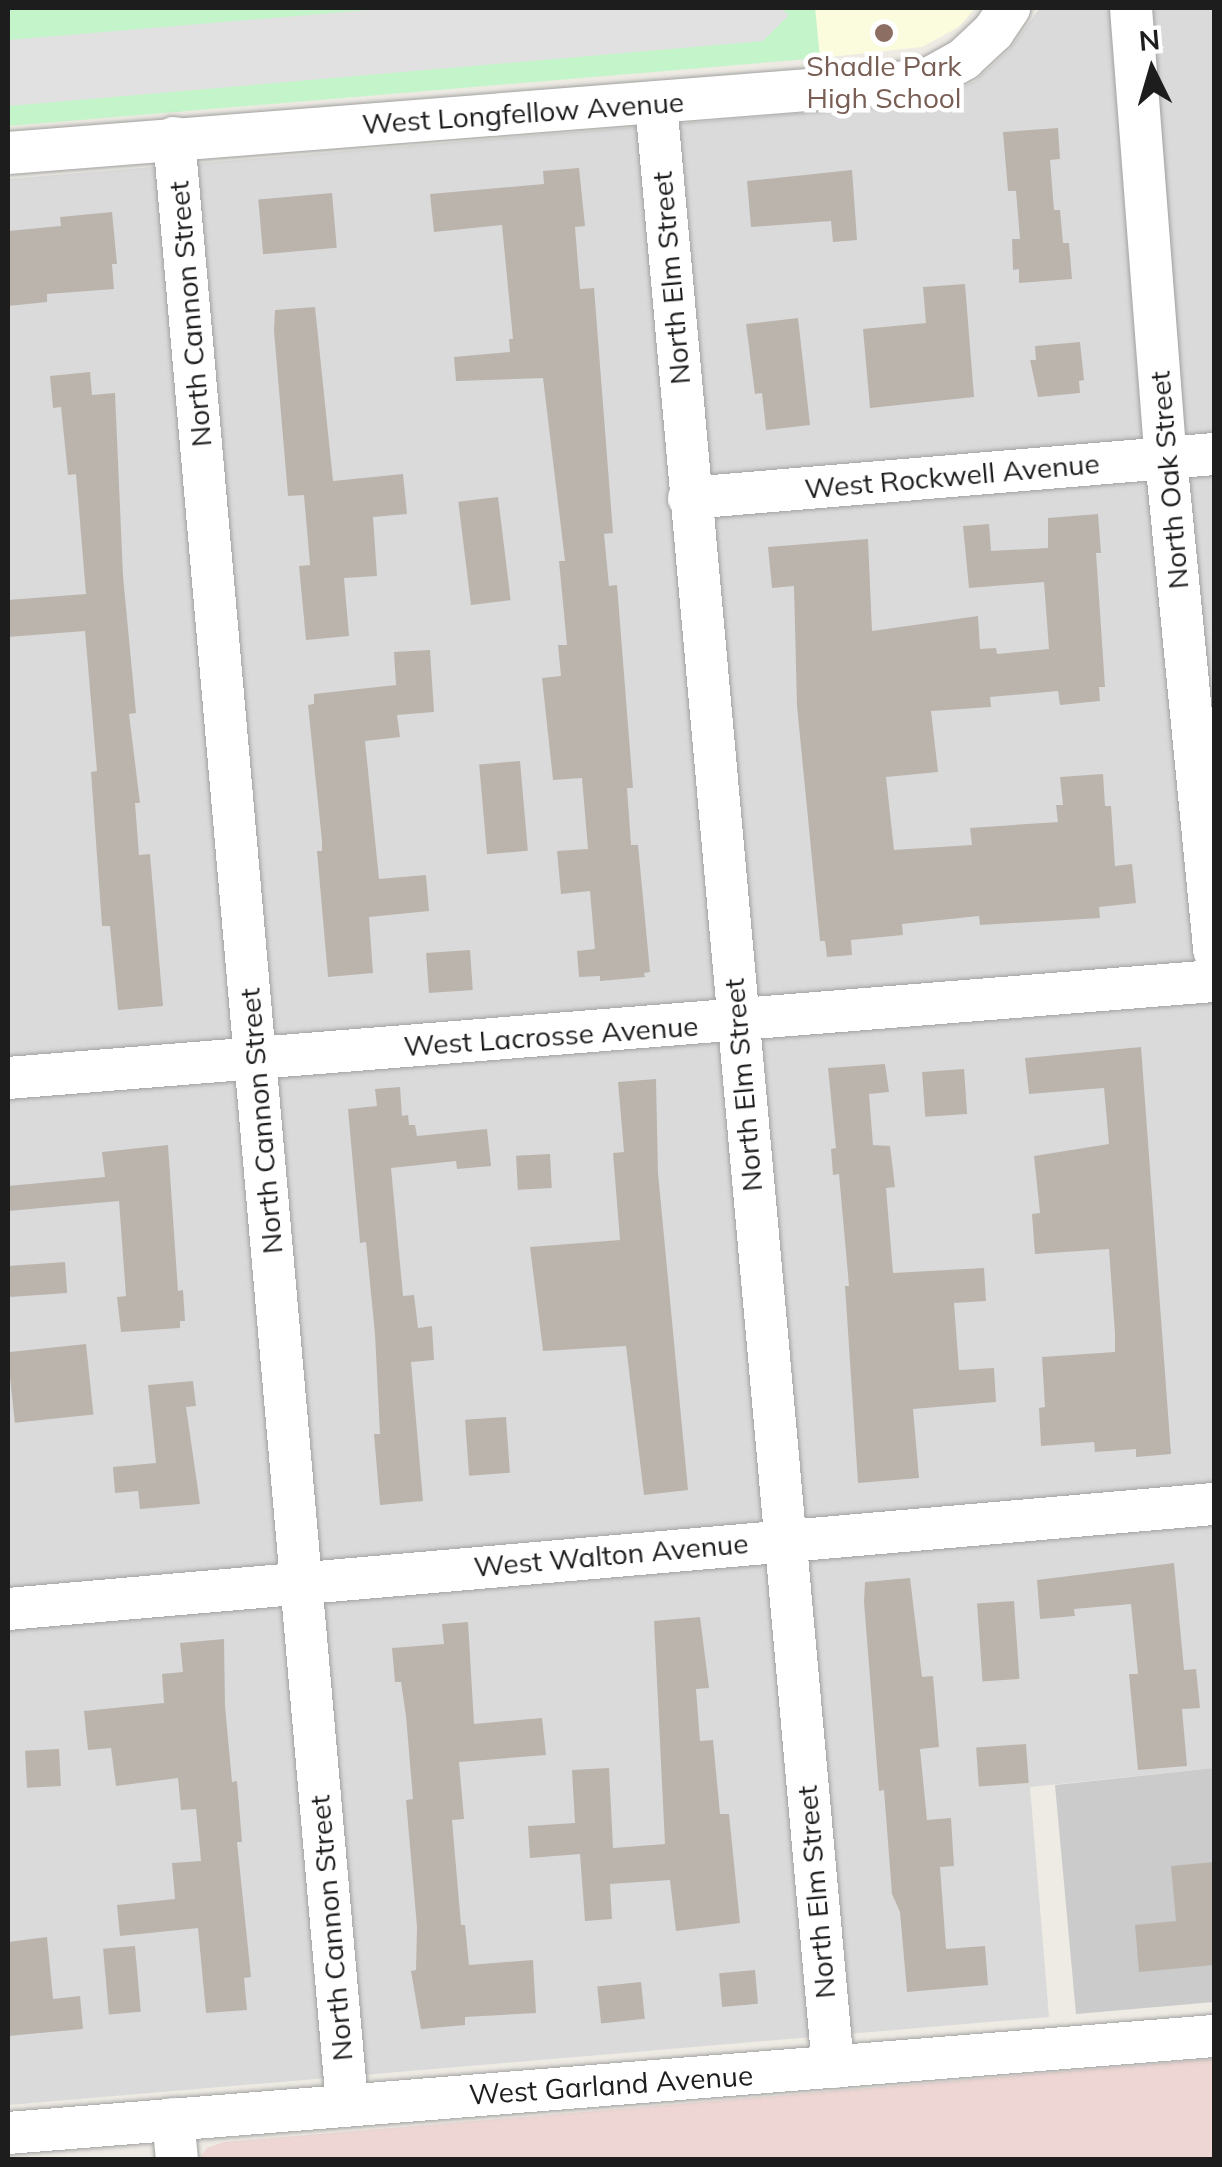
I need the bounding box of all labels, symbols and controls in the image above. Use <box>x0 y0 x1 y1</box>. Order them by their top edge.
north arrow <box>1102 20 1202 120</box>
text: N <box>1137 21 1161 58</box>
marker: Shadle Park High School <box>873 22 895 44</box>
place label: Shadle Park High School <box>806 49 962 115</box>
street label: West Longfellow Avenue <box>361 85 685 141</box>
street label: North Elm Street <box>645 170 697 386</box>
street label: North Cannon Street <box>162 180 218 448</box>
street label: North Oak Street <box>1143 370 1195 590</box>
street label: West Rockwell Avenue <box>803 446 1101 506</box>
street label: North Elm Street <box>717 977 769 1193</box>
street label: North Cannon Street <box>233 987 289 1255</box>
street label: West Lacrosse Avenue <box>403 1009 699 1063</box>
street label: West Walton Avenue <box>472 1526 750 1584</box>
street label: North Elm Street <box>790 1784 842 2000</box>
street label: North Cannon Street <box>303 1794 359 2062</box>
street label: West Garland Avenue <box>468 2058 754 2112</box>

